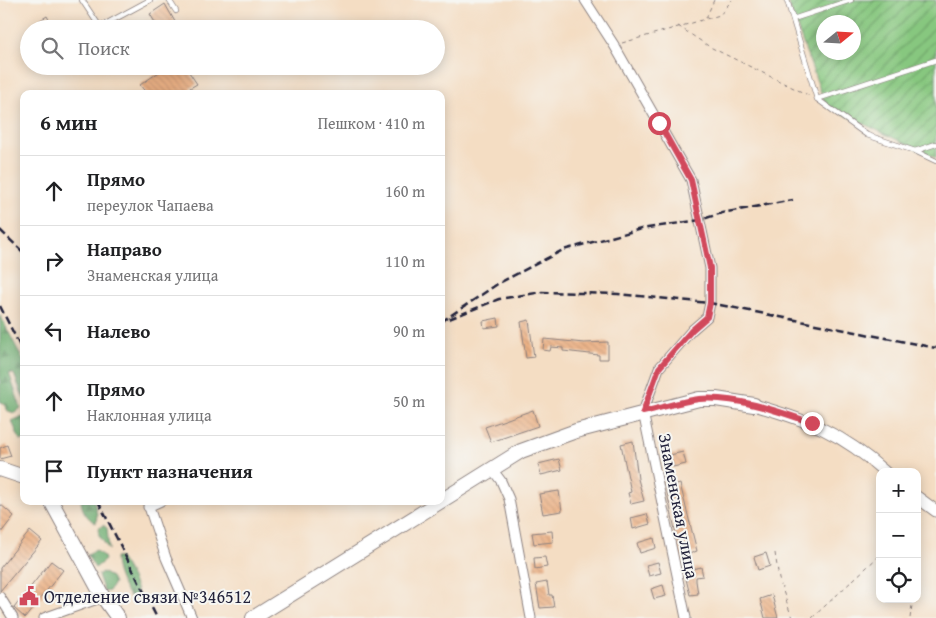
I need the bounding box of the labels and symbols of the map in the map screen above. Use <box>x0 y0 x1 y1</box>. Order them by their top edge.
north arrow <box>816 15 861 60</box>
route start <box>648 112 671 135</box>
route end <box>801 412 824 435</box>
street label: Знаменская улица <box>652 431 706 581</box>
place label: Отделение связи №346512 <box>44 583 251 610</box>
public building icon: Отделение связи №346512 <box>18 585 40 607</box>

